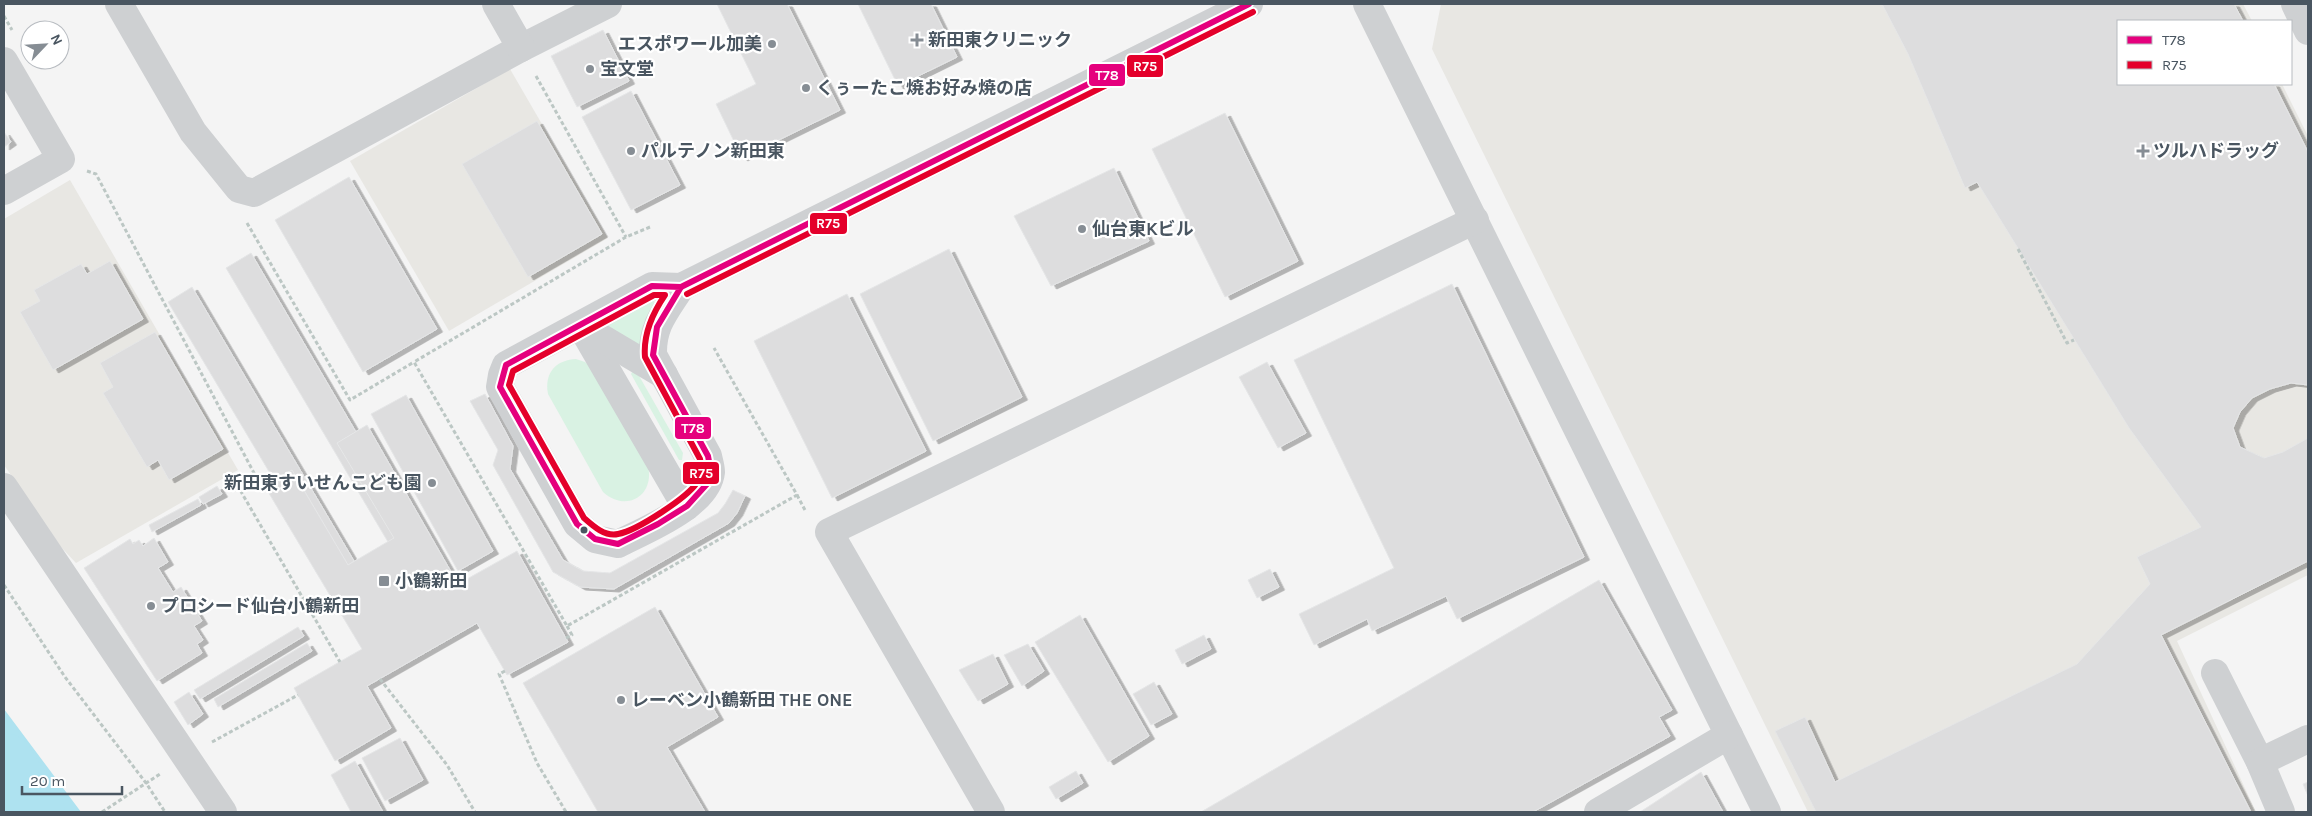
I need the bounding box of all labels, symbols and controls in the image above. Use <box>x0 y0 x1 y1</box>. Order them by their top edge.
north arrow <box>20 20 70 70</box>
legend <box>2117 20 2292 85</box>
place label: 新田東クリニック <box>928 29 1072 51</box>
text: T78 <box>2162 31 2186 49</box>
text: N <box>47 32 66 48</box>
place label: エスポワール加美 <box>618 33 762 55</box>
marker: 新田東クリニック <box>910 33 924 47</box>
marker: エスポワール加美 <box>766 38 778 50</box>
line badge: R75 <box>1126 54 1164 78</box>
text: R75 <box>2162 56 2187 74</box>
place label: 宝文堂 <box>600 58 654 80</box>
text: R75 <box>1133 58 1157 75</box>
marker: 宝文堂 <box>584 63 596 75</box>
line badge: T78 <box>1088 63 1126 87</box>
text: T78 <box>1095 67 1119 84</box>
place label: くぅーたこ焼お好み焼の店 <box>816 77 1032 99</box>
marker: くぅーたこ焼お好み焼の店 <box>800 82 812 94</box>
place label: パルテノン新田東 <box>641 140 784 162</box>
place label: ツルハドラッグ <box>2153 140 2279 162</box>
marker: パルテノン新田東 <box>625 145 637 157</box>
marker: ツルハドラッグ <box>2137 145 2149 157</box>
line badge: R75 <box>809 212 848 235</box>
text: R75 <box>816 215 840 232</box>
place label: 仙台東Kビル <box>1092 218 1194 240</box>
marker: 仙台東Kビル <box>1076 223 1088 235</box>
line badge: T78 <box>674 416 712 440</box>
text: T78 <box>681 420 705 437</box>
line badge: R75 <box>682 461 720 485</box>
text: R75 <box>689 465 713 482</box>
place label: 新田東すいせんこども園 <box>224 472 422 494</box>
marker: 新田東すいせんこども園 <box>426 477 438 489</box>
unlabelled marker <box>579 525 589 535</box>
place label: 小鶴新田 <box>395 570 467 592</box>
marker: 小鶴新田 <box>377 574 391 588</box>
place label: プロシード仙台小鶴新田 <box>161 595 359 617</box>
marker: プロシード仙台小鶴新田 <box>145 600 157 612</box>
place label: レーベン小鶴新田 THE ONE <box>631 689 853 711</box>
marker: レーベン小鶴新田 THE ONE <box>615 694 627 706</box>
scale bar <box>22 764 122 796</box>
text: 20 m <box>30 772 65 790</box>

